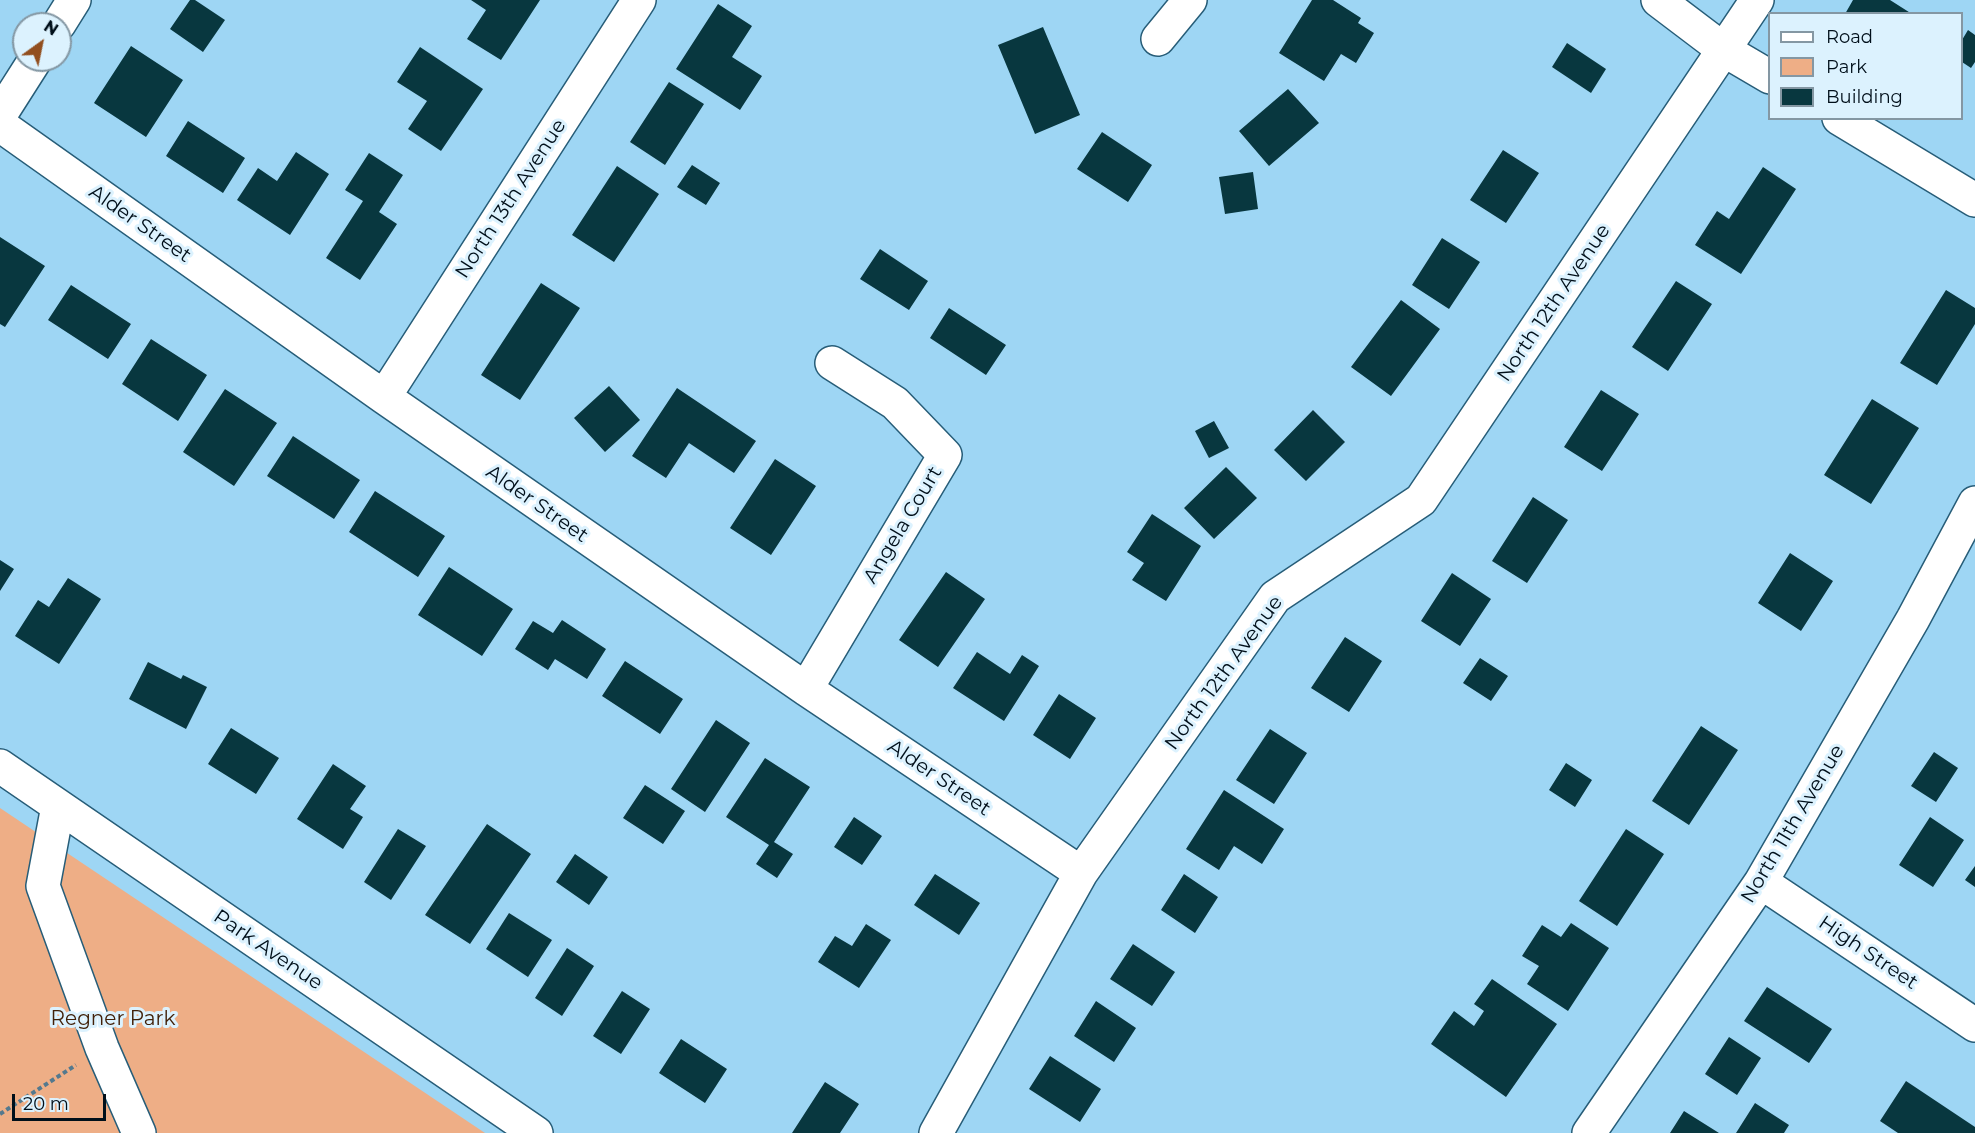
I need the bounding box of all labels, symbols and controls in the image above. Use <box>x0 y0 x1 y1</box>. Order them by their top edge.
north arrow <box>12 12 72 72</box>
legend <box>1768 12 1963 120</box>
text: N <box>40 17 62 40</box>
text: Road <box>1826 26 1873 48</box>
text: Park <box>1826 56 1867 78</box>
text: Building <box>1826 86 1903 108</box>
street label: North 13th Avenue <box>451 115 571 283</box>
street label: Alder Street <box>84 180 196 268</box>
street label: North 12th Avenue <box>1492 220 1616 386</box>
street label: Alder Street <box>481 460 593 548</box>
street label: Angela Court <box>859 462 947 588</box>
street label: North 12th Avenue <box>1160 591 1288 755</box>
street label: Alder Street <box>883 735 995 821</box>
street label: North 11th Avenue <box>1736 740 1850 908</box>
street label: Park Avenue <box>209 905 327 995</box>
street label: High Street <box>1814 911 1922 995</box>
park label: Regner Park <box>51 1007 175 1031</box>
scale bar <box>15 1082 110 1120</box>
text: 20 m <box>23 1093 69 1115</box>

